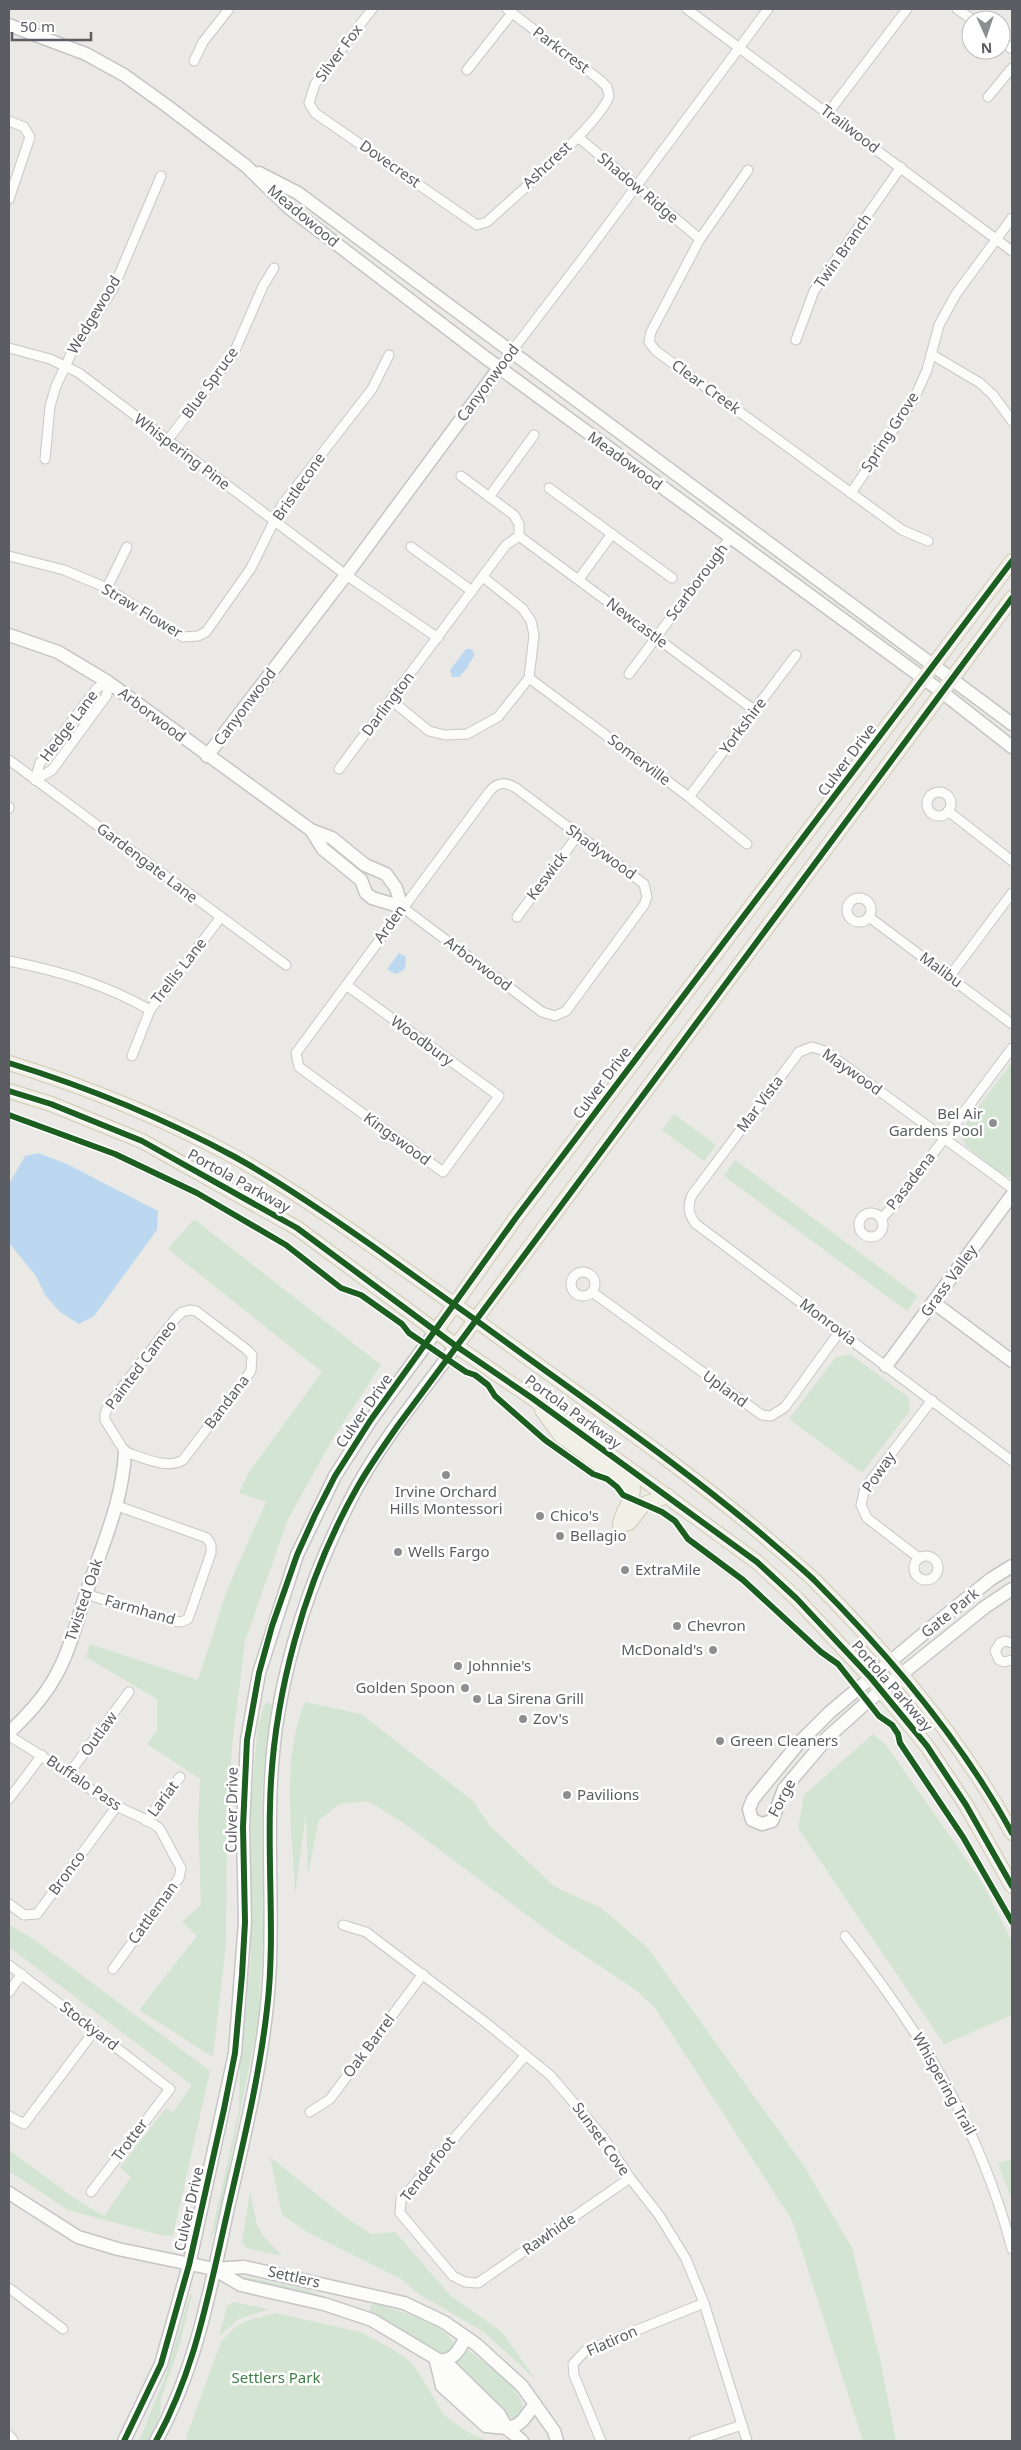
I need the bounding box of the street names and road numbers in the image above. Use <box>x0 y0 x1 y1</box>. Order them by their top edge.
street label: Silver Fox <box>310 20 366 85</box>
street label: Parkcrest <box>529 21 594 77</box>
street label: Trailwood <box>817 100 884 157</box>
street label: Dovecrest <box>356 135 425 192</box>
street label: Ashcrest <box>517 136 576 192</box>
street label: Shadow Ridge <box>594 148 683 227</box>
street label: Meadowood <box>264 179 344 251</box>
street label: Twin Branch <box>809 209 875 292</box>
street label: Wedgewood <box>62 272 124 357</box>
street label: Canyonwood <box>451 340 523 425</box>
street label: Blue Spruce <box>176 343 242 422</box>
street label: Clear Creek <box>668 354 745 418</box>
street label: Spring Grove <box>856 388 922 475</box>
street label: Whispering Pine <box>131 409 235 494</box>
street label: Meadowood <box>584 426 667 494</box>
street label: Bristlecone <box>267 448 329 524</box>
street label: Scarborough <box>661 539 732 624</box>
street label: Straw Flower <box>99 578 186 642</box>
street label: Newcastle <box>603 593 672 652</box>
street label: Canyonwood <box>208 664 280 749</box>
street label: Darlington <box>356 667 418 740</box>
street label: Arborwood <box>115 682 190 746</box>
street label: Hedge Lane <box>35 686 102 765</box>
street label: Yorkshire <box>714 693 770 758</box>
street label: Culver Drive <box>812 719 880 800</box>
street label: Somerville <box>604 729 675 789</box>
street label: Gardengate Lane <box>93 818 202 907</box>
street label: Shadywood <box>563 819 641 883</box>
street label: Keswick <box>521 847 571 904</box>
street label: Arden <box>369 900 410 946</box>
street label: Arborwood <box>441 931 516 995</box>
street label: Trellis Lane <box>146 933 210 1008</box>
street label: Malibu <box>916 947 967 991</box>
street label: Woodbury <box>387 1011 458 1070</box>
street label: Culver Drive <box>567 1042 635 1123</box>
street label: Maywood <box>819 1043 887 1099</box>
street label: Mar Vista <box>731 1071 787 1136</box>
street label: Kingswood <box>360 1107 435 1169</box>
street label: Portola Parkway <box>185 1144 295 1217</box>
street label: Pasadena <box>881 1147 939 1214</box>
street label: Grass Valley <box>915 1240 981 1320</box>
street label: Monrovia <box>796 1293 861 1349</box>
street label: Painted Cameo <box>100 1316 180 1413</box>
street label: Upland <box>699 1365 752 1411</box>
street label: Portola Parkway <box>521 1369 626 1453</box>
street label: Bandana <box>199 1370 253 1432</box>
street label: Culver Drive <box>330 1370 396 1451</box>
street label: Poway <box>857 1447 900 1496</box>
street label: Twisted Oak <box>60 1556 107 1644</box>
street label: Gate Park <box>916 1583 982 1642</box>
street label: Farmhand <box>103 1589 178 1629</box>
street label: Portola Parkway <box>848 1636 938 1735</box>
street label: Outlaw <box>75 1707 121 1760</box>
street label: Buffalo Pass <box>43 1750 126 1815</box>
street label: Culver Drive <box>220 1767 242 1853</box>
street label: Forge <box>763 1775 799 1820</box>
street label: Lariat <box>142 1776 183 1820</box>
street label: Bronco <box>43 1846 89 1899</box>
street label: Cattleman <box>123 1877 182 1948</box>
street label: Stockyard <box>56 1996 123 2054</box>
street label: Oak Barrel <box>338 2010 399 2081</box>
street label: Whispering Trail <box>908 2029 981 2138</box>
street label: Sunset Cove <box>568 2098 635 2179</box>
street label: Trotter <box>107 2114 152 2165</box>
street label: Tenderfoot <box>395 2131 459 2205</box>
street label: Culver Drive <box>169 2165 207 2253</box>
street label: Rawhide <box>518 2208 579 2259</box>
street label: Settlers <box>266 2260 322 2292</box>
street label: Flatiron <box>583 2320 640 2360</box>

